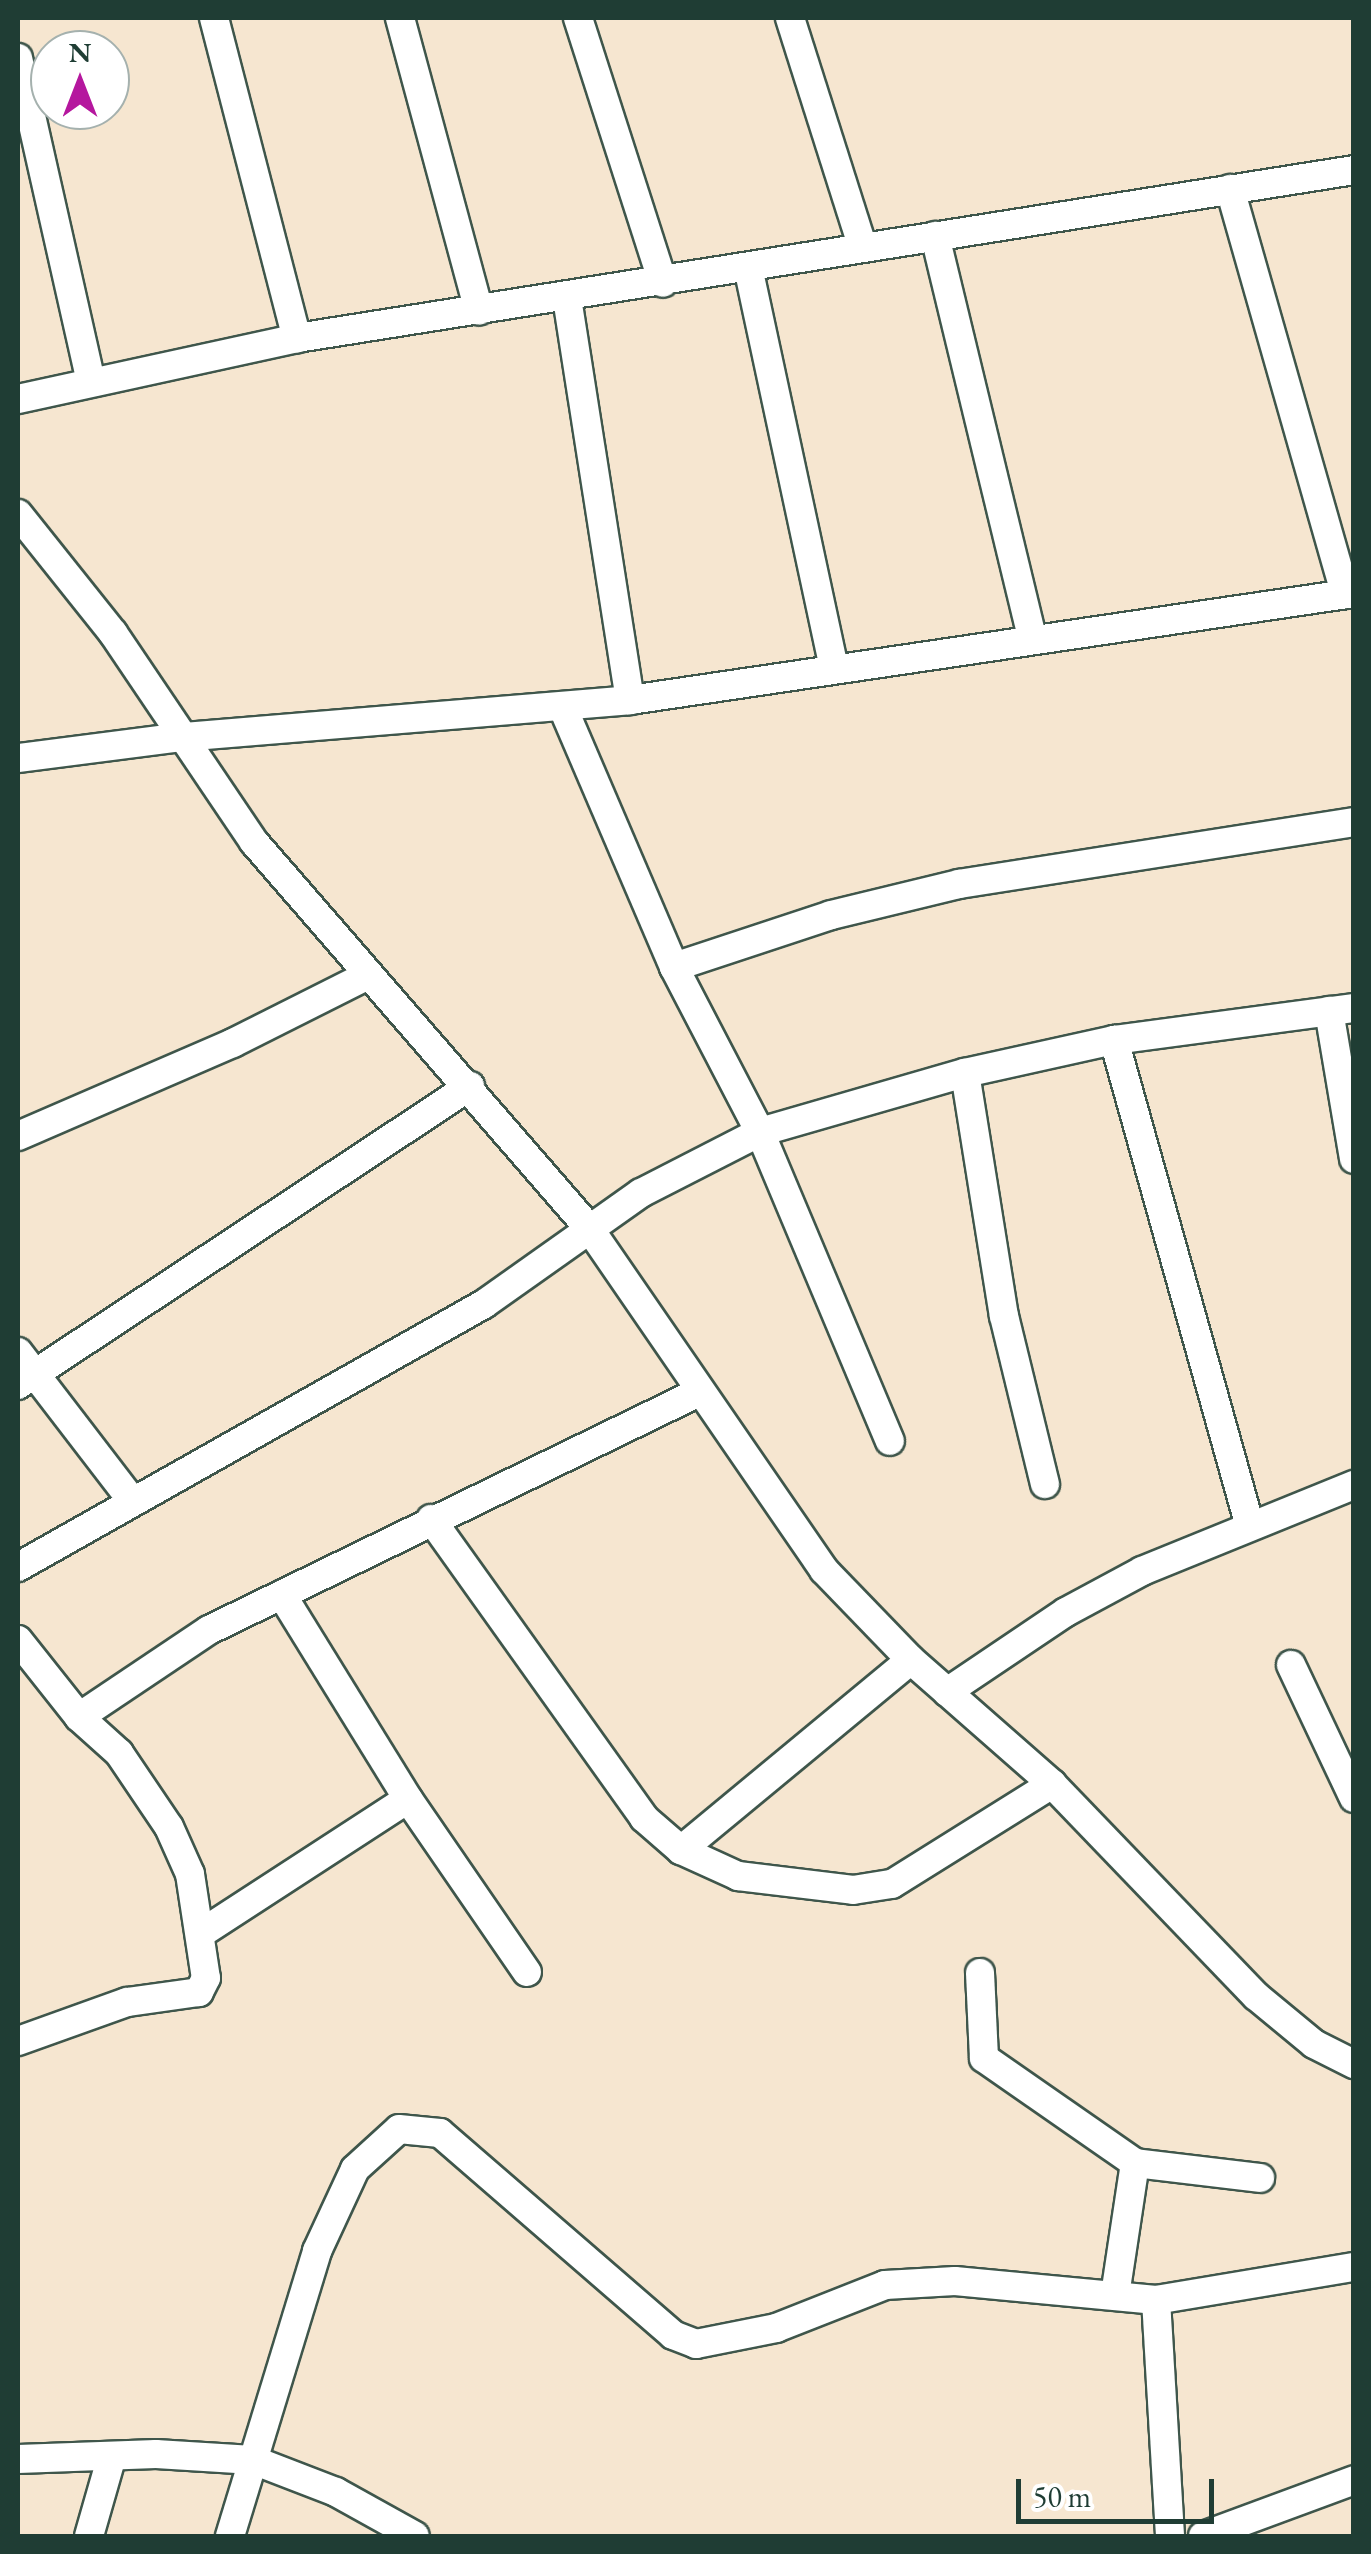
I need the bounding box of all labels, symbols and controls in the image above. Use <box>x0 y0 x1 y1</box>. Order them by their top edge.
north arrow <box>30 30 130 130</box>
text: N <box>69 34 91 70</box>
scale bar <box>1021 2459 1218 2521</box>
text: 50 m <box>1033 2477 1091 2516</box>

